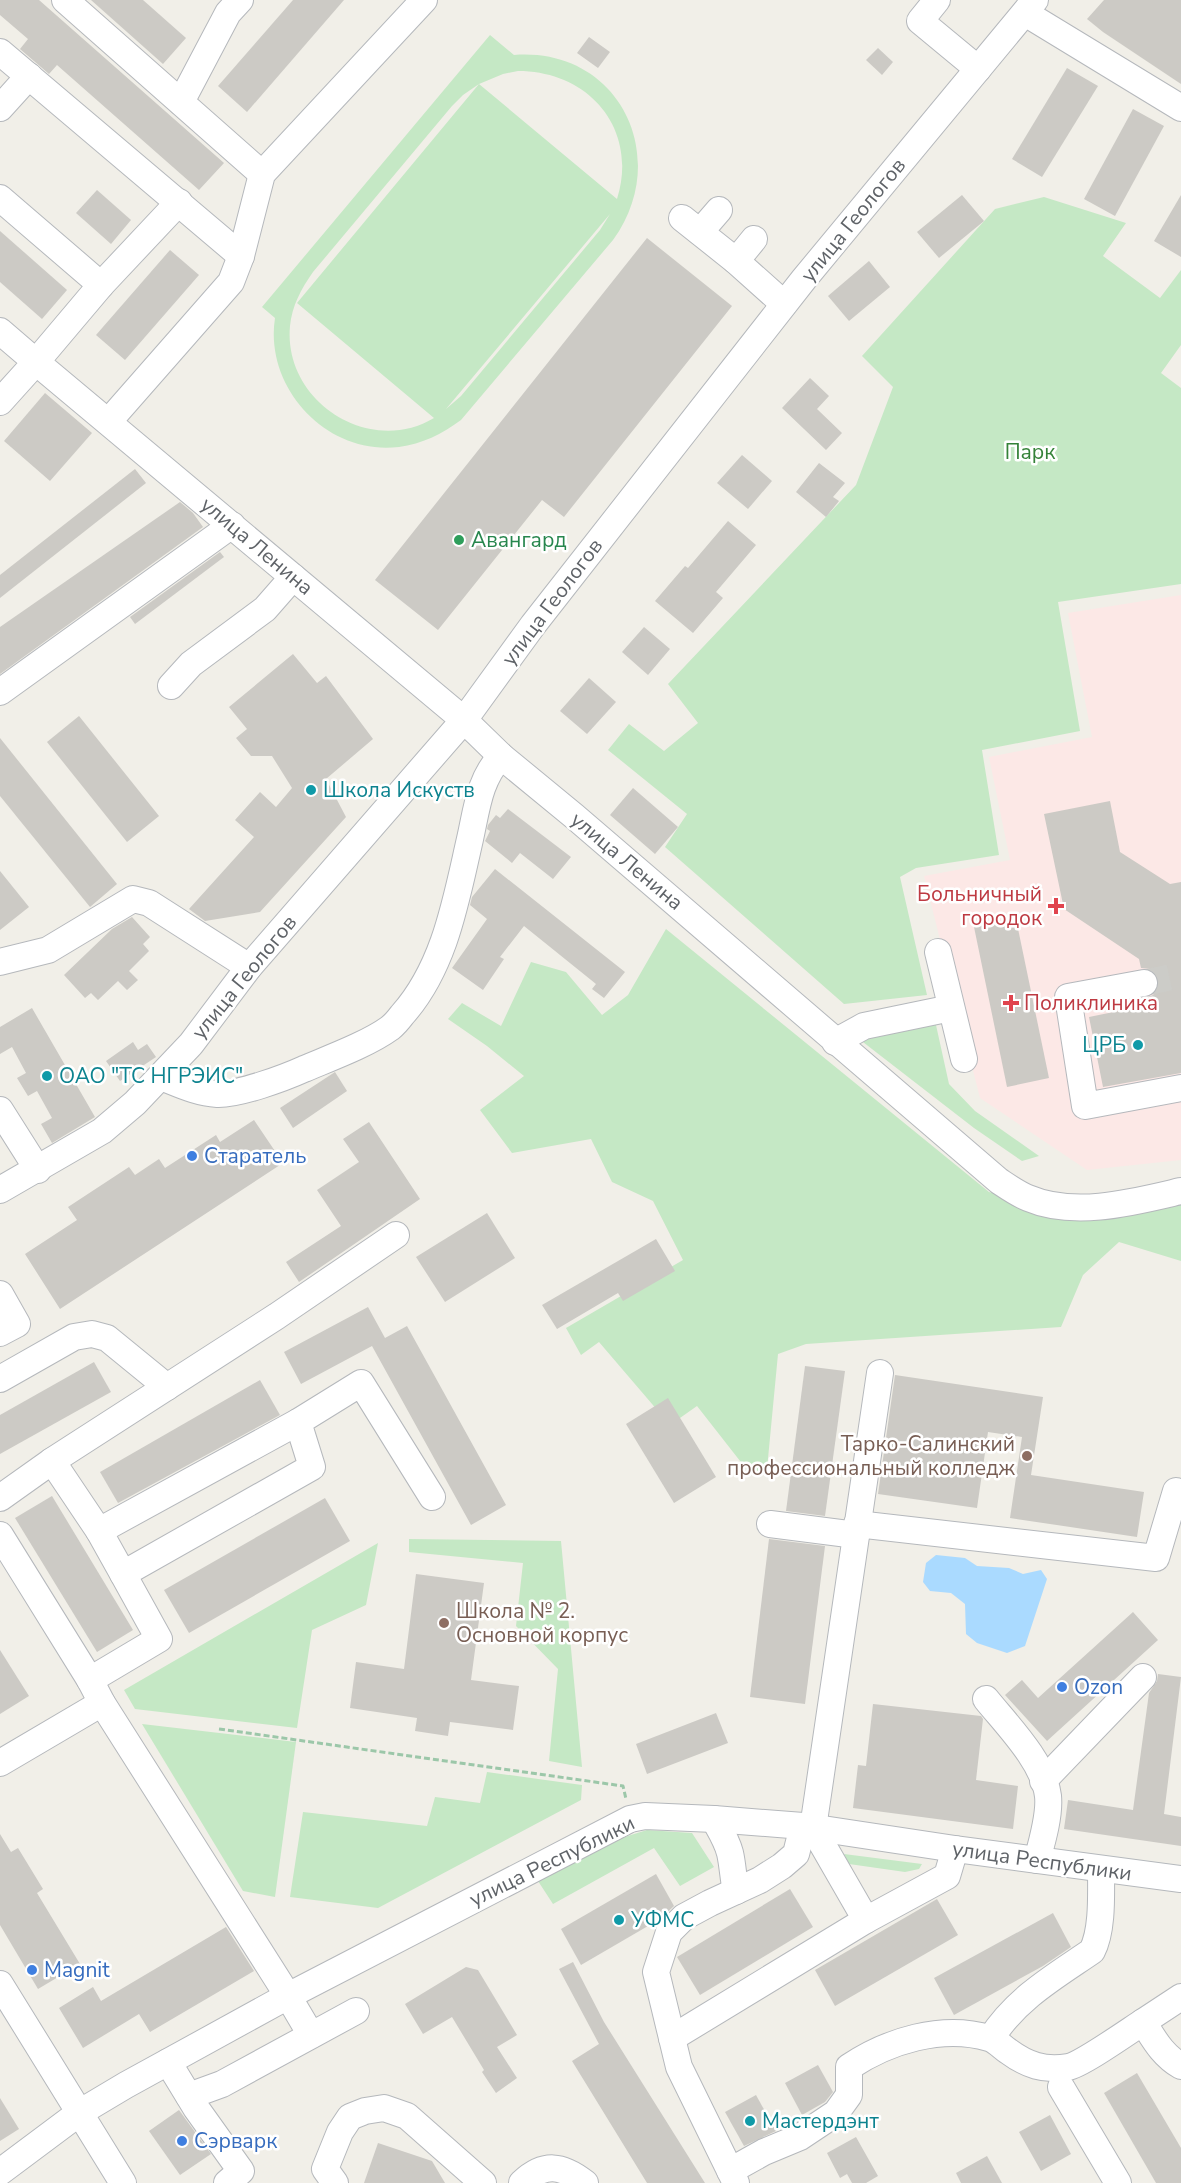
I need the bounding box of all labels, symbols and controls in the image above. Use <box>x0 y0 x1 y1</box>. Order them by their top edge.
street label: улица Геологов <box>794 152 912 288</box>
park label: Парк <box>1005 438 1056 466</box>
street label: улица Ленина <box>195 491 319 601</box>
place label: Авангард <box>471 526 567 554</box>
marker: Авангард <box>452 533 466 547</box>
street label: улица Геологов <box>495 533 609 671</box>
place label: Школа Искуств <box>323 776 475 804</box>
marker: Школа Искуств <box>304 783 318 797</box>
street label: улица Ленина <box>565 806 689 916</box>
place label: Больничный городок <box>917 880 1043 932</box>
marker: Больничный городок <box>1047 897 1065 915</box>
street label: улица Геологов <box>185 909 303 1045</box>
place label: Поликлиника <box>1024 989 1158 1017</box>
marker: Поликлиника <box>1002 994 1020 1012</box>
place label: ЦРБ <box>1082 1031 1126 1059</box>
marker: ЦРБ <box>1131 1038 1145 1052</box>
place label: ОАО "ТС НГРЭИС" <box>59 1062 243 1090</box>
marker: ОАО "ТС НГРЭИС" <box>40 1069 54 1083</box>
place label: Старатель <box>204 1142 307 1170</box>
marker: Старатель <box>185 1149 199 1163</box>
place label: Тарко-Салинский профессиональный колледж <box>727 1430 1016 1482</box>
marker: Тарко-Салинский профессиональный колледж <box>1020 1449 1034 1463</box>
place label: Школа № 2. Основной корпус <box>456 1597 628 1649</box>
marker: Школа № 2. Основной корпус <box>437 1616 451 1630</box>
place label: Ozon <box>1074 1673 1123 1701</box>
marker: Ozon <box>1055 1680 1069 1694</box>
street label: улица Республики <box>465 1809 639 1913</box>
street label: улица Республики <box>951 1835 1133 1887</box>
place label: УФМС <box>630 1906 694 1934</box>
marker: УФМС <box>612 1913 626 1927</box>
place label: Magnit <box>44 1956 110 1984</box>
marker: Magnit <box>25 1963 39 1977</box>
place label: Мастердэнт <box>762 2107 879 2135</box>
marker: Мастердэнт <box>743 2114 757 2128</box>
place label: Сэрварк <box>194 2127 278 2155</box>
marker: Сэрварк <box>175 2134 189 2148</box>

